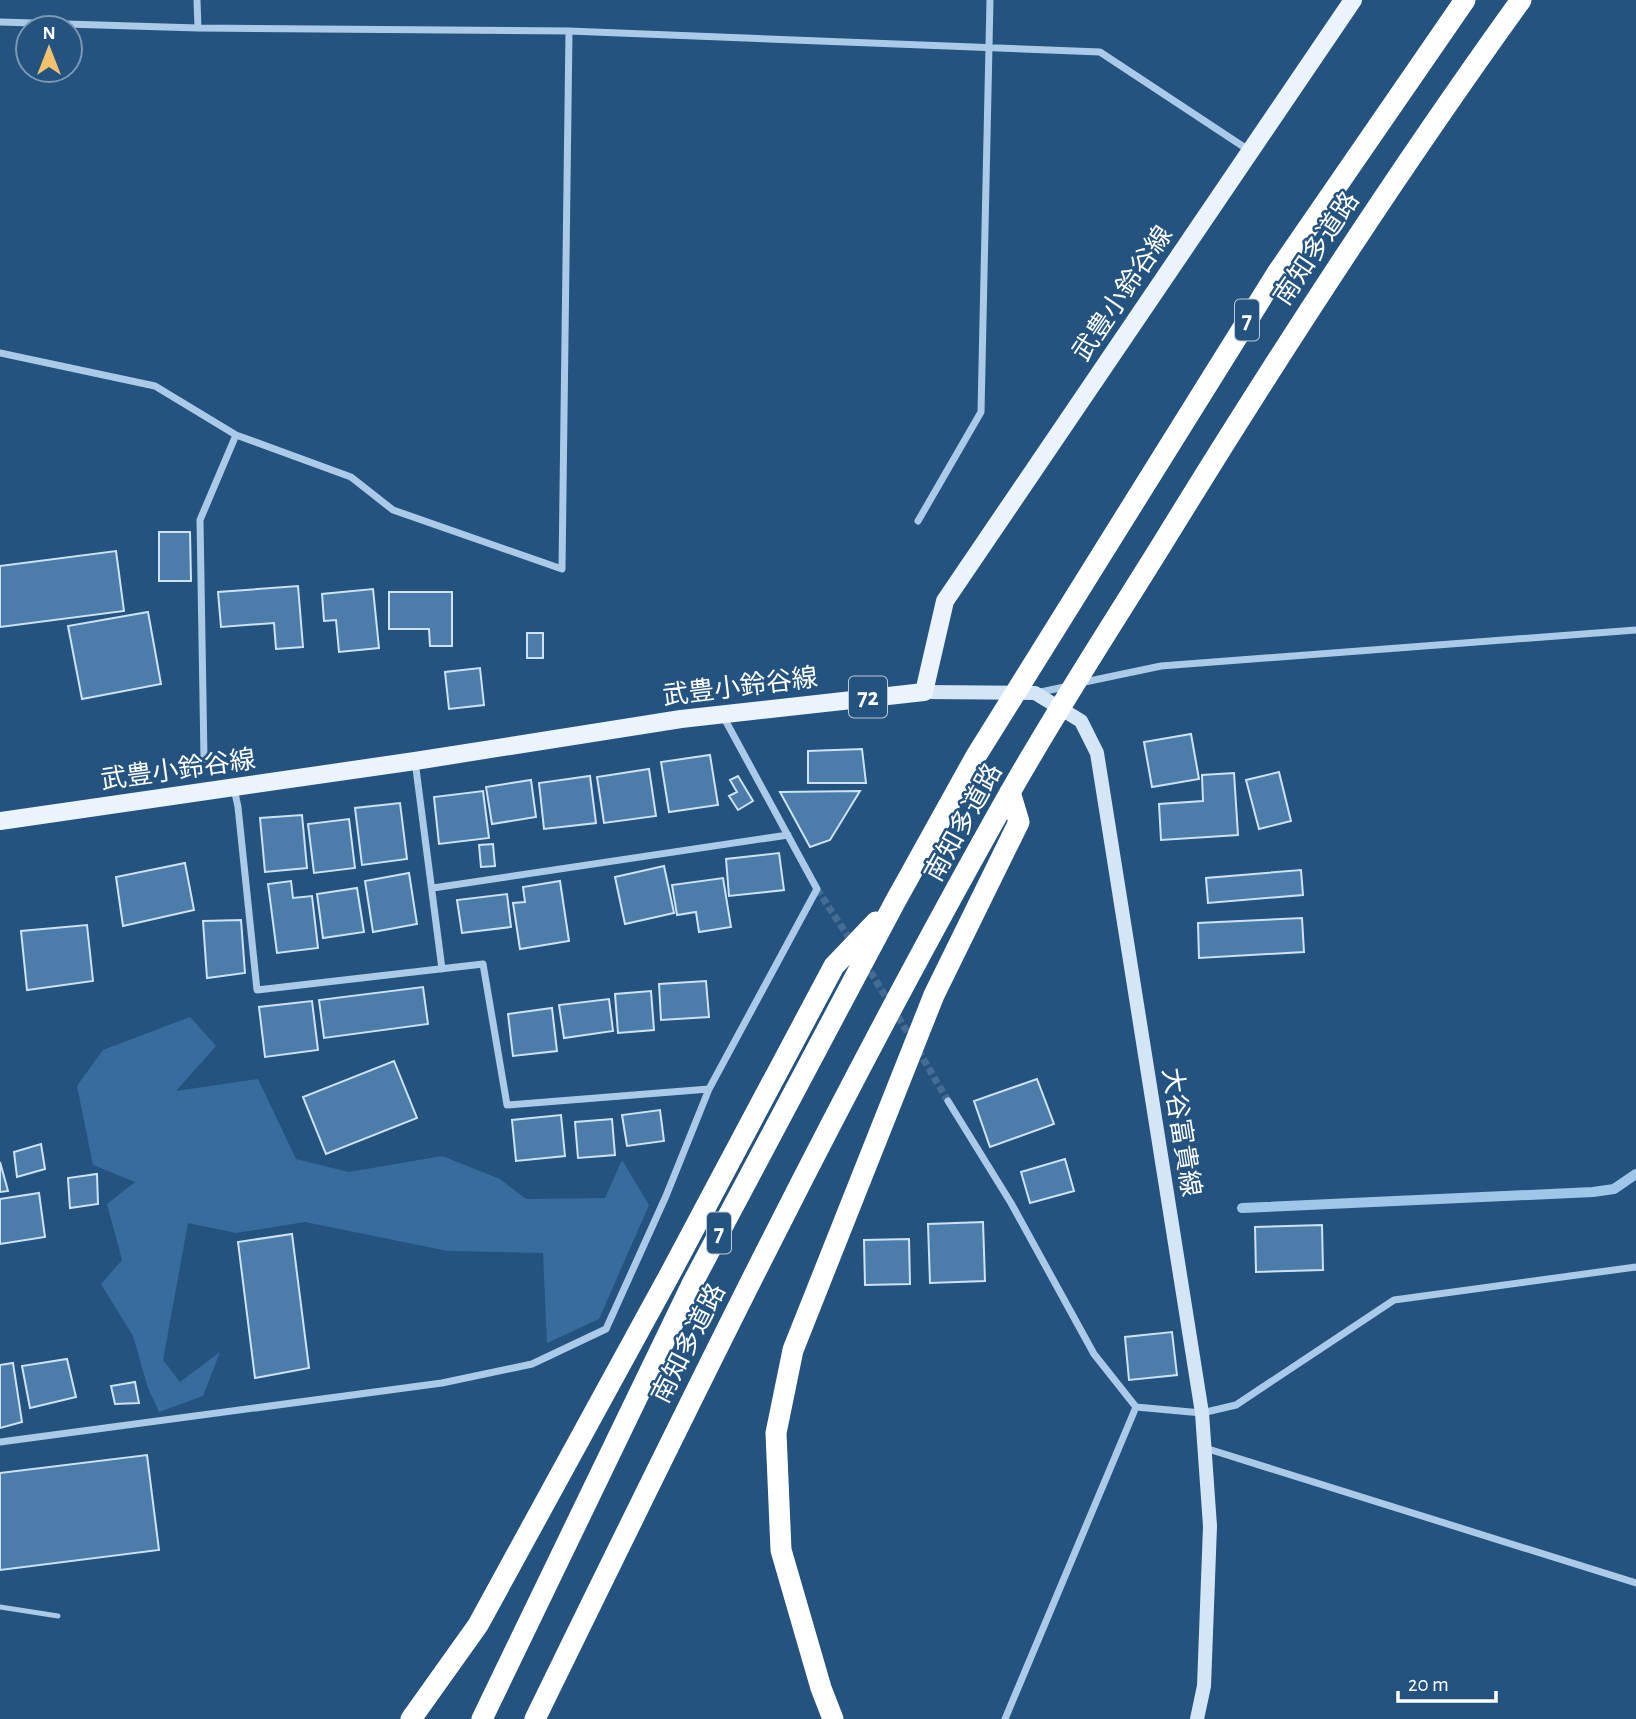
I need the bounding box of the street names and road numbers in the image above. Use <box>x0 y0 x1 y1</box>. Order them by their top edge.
street label: 南知多道路 <box>1269 187 1364 310</box>
street label: 武豊小鈴谷線 <box>1068 221 1177 366</box>
road number: 7 <box>1235 300 1259 340</box>
street label: 武豊小鈴谷線 <box>661 664 819 709</box>
road number: 72 <box>849 676 887 718</box>
street label: 武豊小鈴谷線 <box>99 745 257 794</box>
street label: 南知多道路 <box>920 759 1007 886</box>
street label: 大谷富貴線 <box>1158 1066 1205 1198</box>
road number: 7 <box>707 1212 731 1254</box>
street label: 南知多道路 <box>647 1279 730 1407</box>

